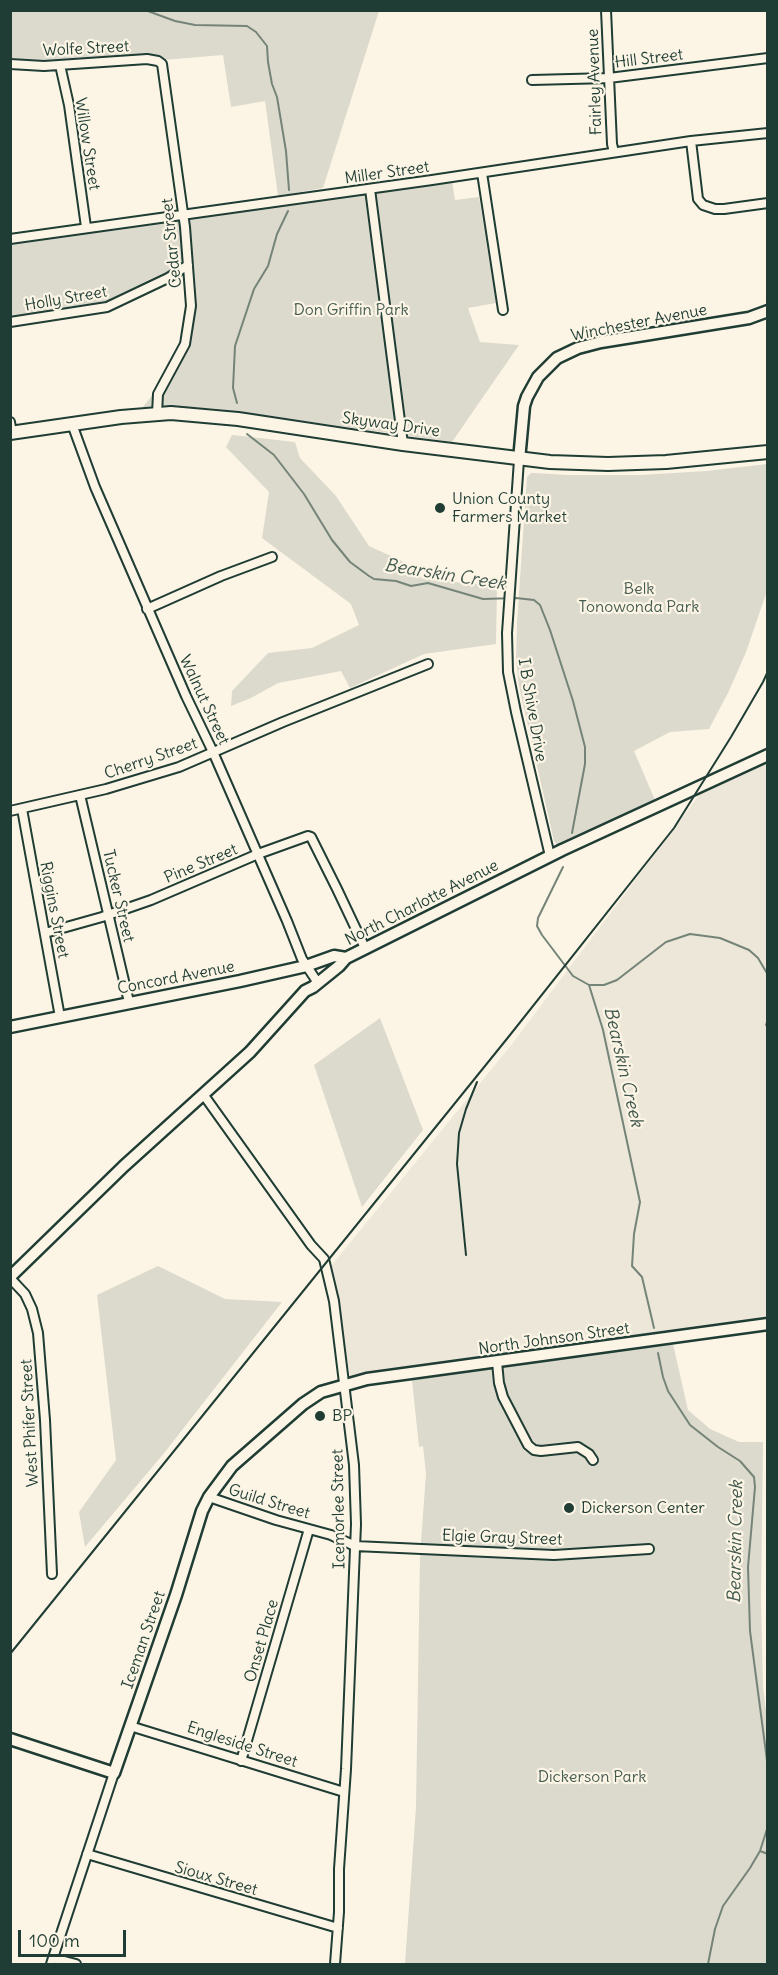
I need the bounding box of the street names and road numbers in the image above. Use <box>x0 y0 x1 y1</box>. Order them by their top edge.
street label: Fairley Avenue <box>584 29 606 135</box>
street label: Wolfe Street <box>42 37 130 61</box>
street label: Hill Street <box>614 45 684 73</box>
street label: Willow Street <box>70 96 104 192</box>
street label: Miller Street <box>343 158 431 188</box>
street label: Cedar Street <box>158 197 186 289</box>
street label: Holly Street <box>23 282 109 316</box>
street label: Winchester Avenue <box>569 300 709 346</box>
street label: Skyway Drive <box>341 409 441 441</box>
street label: Walnut Street <box>175 652 233 748</box>
street label: I B Shive Drive <box>513 657 551 763</box>
street label: Cherry Street <box>102 734 200 784</box>
street label: Pine Street <box>162 840 240 888</box>
street label: Tucker Street <box>98 848 138 944</box>
street label: North Charlotte Avenue <box>342 856 502 950</box>
street label: Riggins Street <box>35 860 73 960</box>
street label: Concord Avenue <box>116 957 236 999</box>
street label: North Johnson Street <box>477 1319 631 1359</box>
street label: West Phifer Street <box>17 1359 43 1487</box>
street label: Icemorlee Street <box>328 1449 350 1569</box>
street label: Guild Street <box>226 1481 312 1523</box>
street label: Elgie Gray Street <box>441 1526 563 1550</box>
street label: Iceman Street <box>118 1589 170 1691</box>
street label: Onset Place <box>241 1597 283 1685</box>
street label: Engleside Street <box>184 1718 300 1772</box>
street label: Sioux Street <box>172 1858 260 1900</box>

